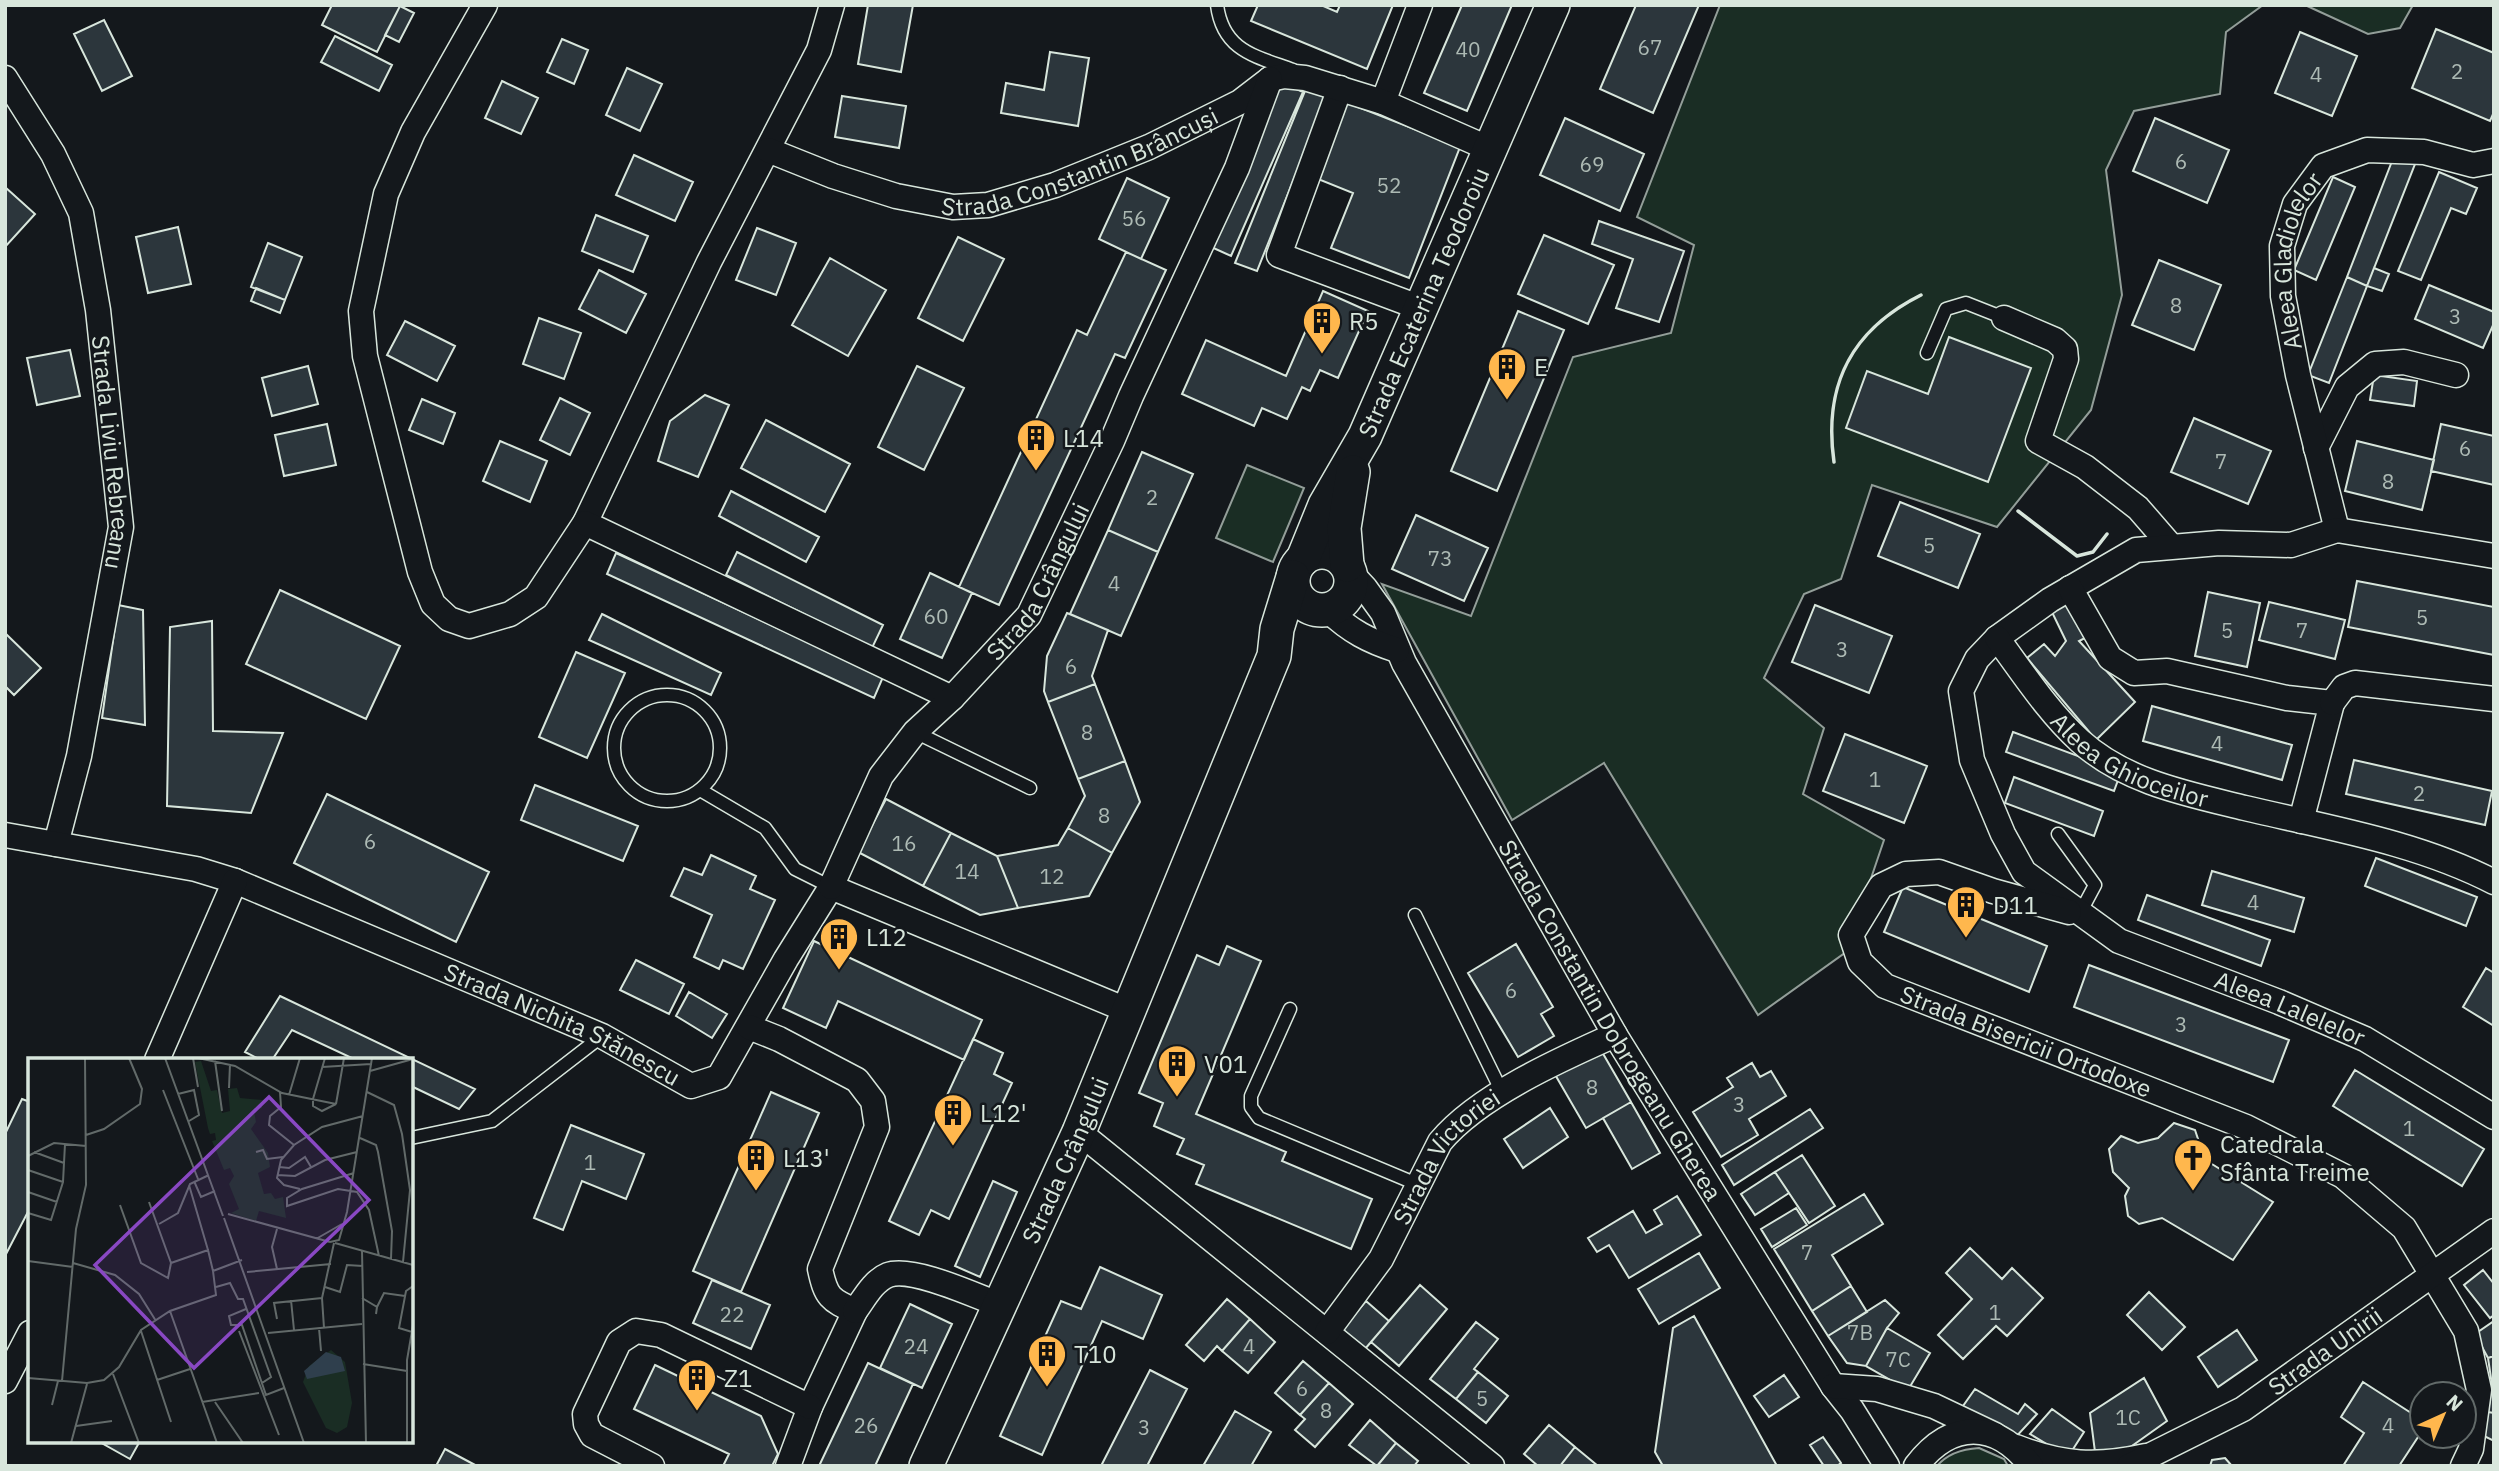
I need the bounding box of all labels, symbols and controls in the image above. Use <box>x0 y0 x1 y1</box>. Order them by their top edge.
house number: 67 <box>1637 33 1663 61</box>
house number: 40 <box>1455 35 1481 63</box>
house number: 2 <box>2451 57 2463 85</box>
house number: 4 <box>2310 60 2322 88</box>
street label: Strada Constantin Brâncuși <box>939 99 1223 223</box>
house number: 6 <box>2175 147 2187 175</box>
house number: 69 <box>1579 150 1605 178</box>
street label: Strada Ecaterina Teodoroiu <box>1350 162 1496 442</box>
street label: Aleea Gladiolelor <box>2266 165 2329 353</box>
house number: 52 <box>1376 171 1402 199</box>
house number: 56 <box>1121 204 1147 232</box>
house number: 8 <box>2170 291 2182 319</box>
building icon: R5 <box>1301 300 1343 355</box>
house number: 3 <box>2449 302 2461 330</box>
place label: R5 <box>1349 305 1379 337</box>
street label: Strada Liviu Rebreanu <box>85 334 137 572</box>
building icon: E <box>1486 346 1528 401</box>
place label: E <box>1534 351 1548 383</box>
building icon: L14 <box>1015 417 1057 472</box>
place label: L14 <box>1063 422 1104 454</box>
house number: 6 <box>2459 434 2471 462</box>
house number: 7 <box>2215 447 2227 475</box>
house number: 8 <box>2382 467 2394 495</box>
house number: 2 <box>1146 483 1158 511</box>
street label: Strada Crângului <box>979 497 1096 667</box>
house number: 5 <box>1923 531 1935 559</box>
house number: 73 <box>1427 544 1453 572</box>
house number: 4 <box>1108 569 1120 597</box>
house number: 60 <box>923 602 949 630</box>
house number: 5 <box>2416 603 2428 631</box>
house number: 5 <box>2221 616 2233 644</box>
house number: 7 <box>2296 616 2308 644</box>
house number: 3 <box>1836 635 1848 663</box>
house number: 6 <box>1065 652 1077 680</box>
street label: Aleea Ghioceilor <box>2044 705 2212 815</box>
house number: 8 <box>1081 718 1093 746</box>
house number: 4 <box>2211 729 2223 757</box>
house number: 1 <box>1869 765 1881 793</box>
house number: 2 <box>2413 779 2425 807</box>
house number: 8 <box>1098 801 1110 829</box>
house number: 6 <box>364 827 376 855</box>
house number: 16 <box>891 829 917 857</box>
street label: Strada Constantin Dobrogeanu Gherea <box>1491 834 1730 1206</box>
house number: 14 <box>954 857 980 885</box>
house number: 12 <box>1039 862 1065 890</box>
building icon: D11 <box>1945 884 1987 939</box>
house number: 4 <box>2247 888 2259 916</box>
place label: D11 <box>1993 889 2038 921</box>
building icon: L12 <box>818 916 860 971</box>
place label: L12 <box>866 921 907 953</box>
street label: Strada Nichita Stănescu <box>439 955 686 1093</box>
street label: Aleea Lalelelor <box>2210 963 2370 1053</box>
house number: 6 <box>1505 976 1517 1004</box>
street label: Strada Bisericii Ortodoxe <box>1896 978 2156 1105</box>
house number: 3 <box>2175 1010 2187 1038</box>
building icon: V01 <box>1156 1043 1198 1098</box>
place label: V01 <box>1204 1048 1247 1080</box>
inset map <box>28 1058 413 1443</box>
street label: Strada Crângului <box>1014 1072 1116 1248</box>
house number: 8 <box>1586 1073 1598 1101</box>
street label: Strada Victoriei <box>1385 1081 1506 1230</box>
house number: 3 <box>1733 1090 1745 1118</box>
building icon: L12' <box>932 1092 974 1147</box>
place label: L12' <box>980 1097 1027 1129</box>
house number: 1 <box>2403 1114 2415 1142</box>
place label: Catedrala Sfânta Treime <box>2220 1128 2370 1188</box>
building icon: L13' <box>735 1137 777 1192</box>
church icon: Catedrala Sfânta Treime <box>2172 1137 2214 1192</box>
place label: L13' <box>783 1142 830 1174</box>
house number: 1 <box>584 1148 596 1176</box>
house number: 7 <box>1801 1238 1813 1266</box>
house number: 1 <box>1989 1298 2001 1326</box>
street label: Strada Unirii <box>2261 1299 2389 1402</box>
house number: 22 <box>719 1300 745 1328</box>
house number: 7B <box>1847 1318 1873 1346</box>
house number: 24 <box>903 1332 929 1360</box>
house number: 4 <box>1243 1332 1255 1360</box>
building icon: T10 <box>1026 1333 1068 1388</box>
place label: T10 <box>1074 1338 1117 1370</box>
house number: 7C <box>1885 1345 1911 1373</box>
building icon: Z1 <box>676 1357 718 1412</box>
place label: Z1 <box>724 1362 752 1394</box>
house number: 6 <box>1296 1374 1308 1402</box>
north arrow <box>2408 1380 2478 1450</box>
house number: 5 <box>1476 1384 1488 1412</box>
text: N <box>2442 1389 2468 1416</box>
house number: 8 <box>1320 1396 1332 1424</box>
house number: 1C <box>2115 1403 2141 1431</box>
house number: 26 <box>853 1411 879 1439</box>
house number: 4 <box>2382 1411 2394 1439</box>
house number: 3 <box>1138 1413 1150 1441</box>

